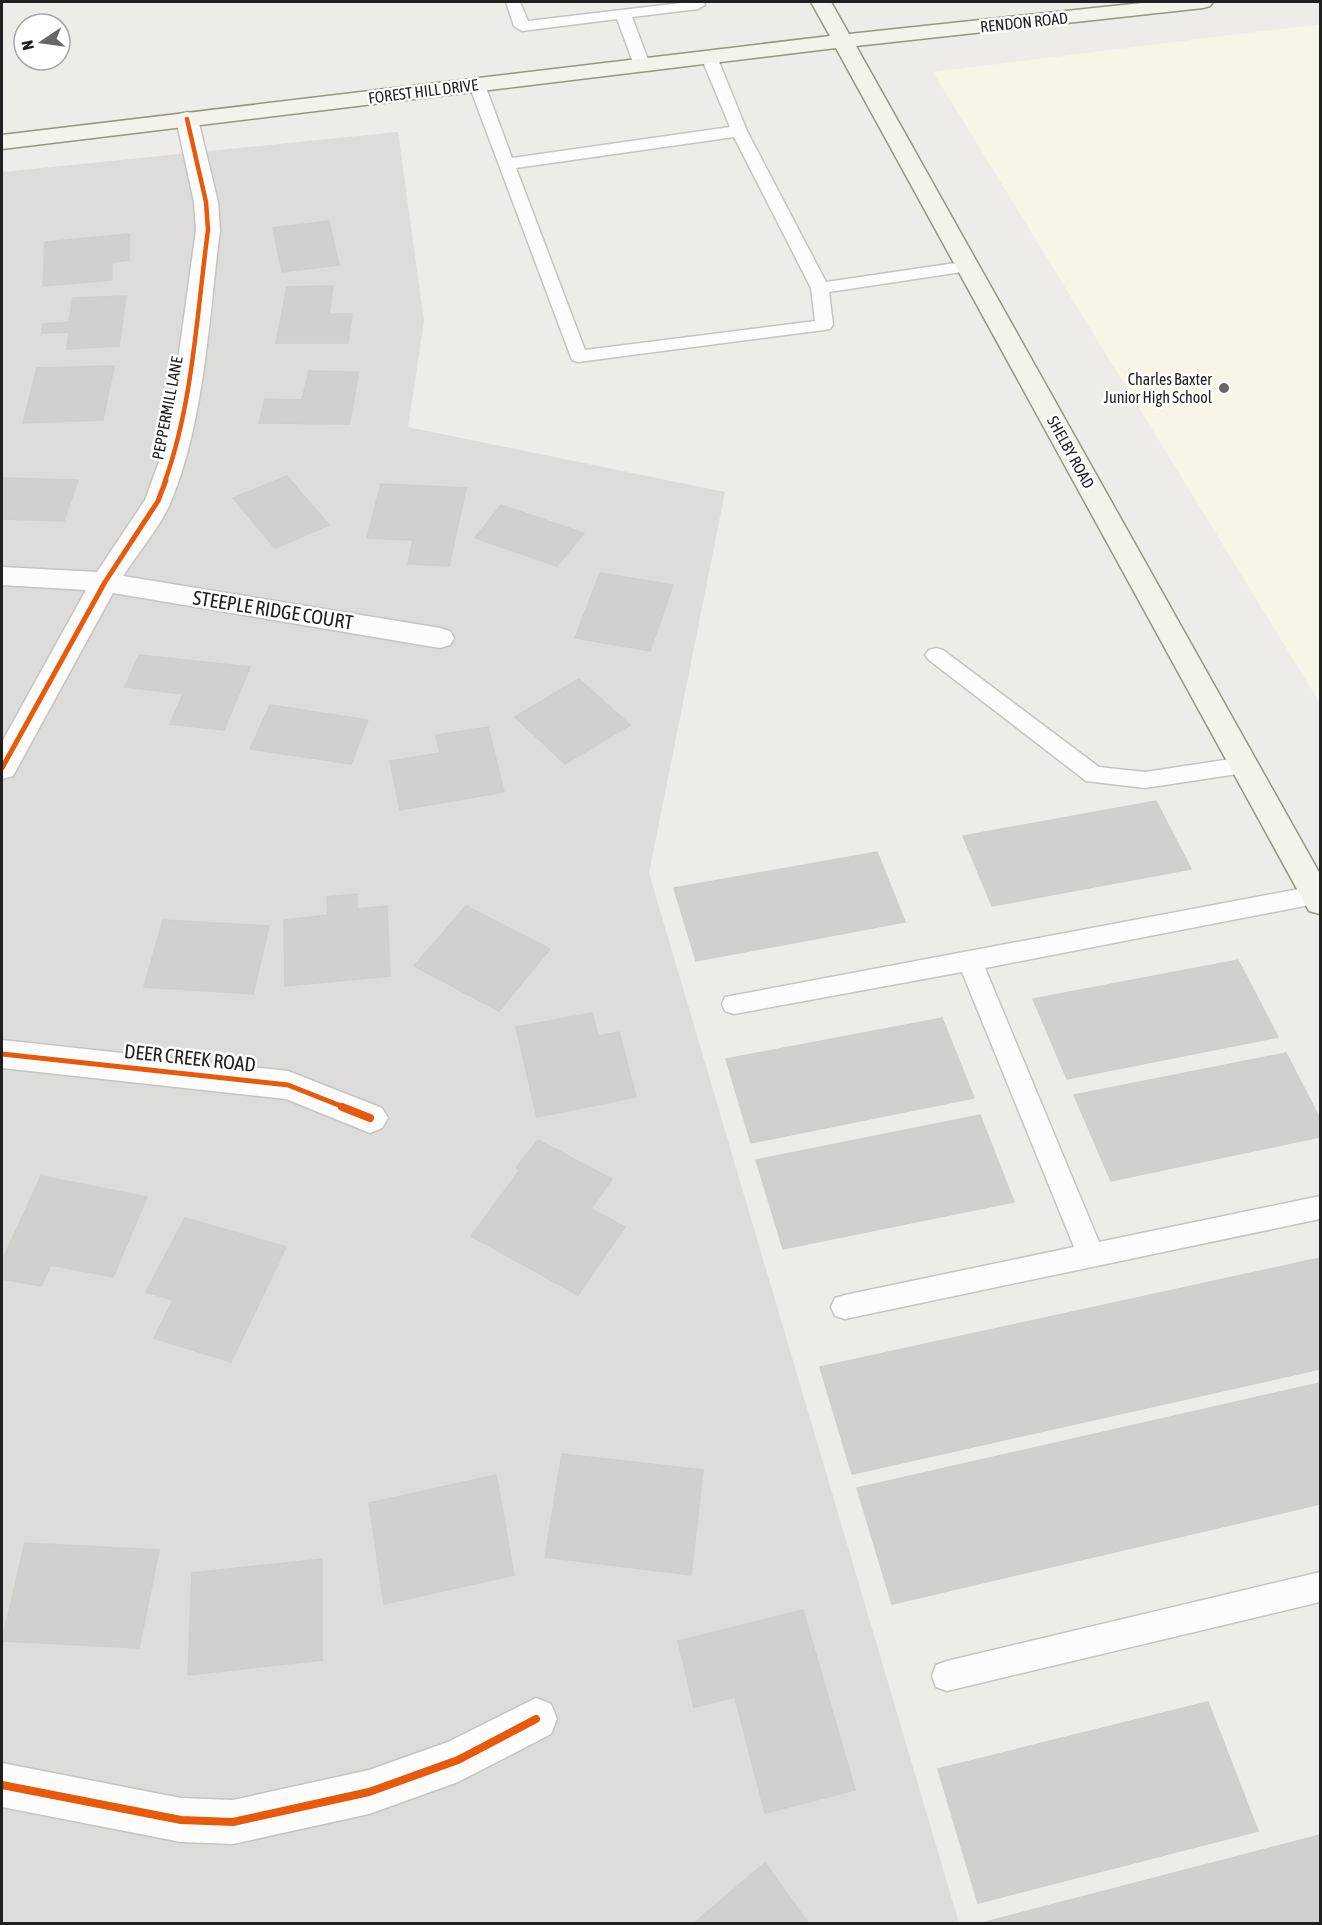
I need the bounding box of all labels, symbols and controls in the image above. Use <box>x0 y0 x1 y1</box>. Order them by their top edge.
street label: RENDON ROAD <box>979 8 1069 36</box>
north arrow <box>12 12 72 72</box>
text: N <box>18 39 37 52</box>
street label: FOREST HILL DRIVE <box>367 75 479 107</box>
street label: PEPPERMILL LANE <box>148 355 186 461</box>
place label: Charles Baxter Junior High School <box>1104 370 1213 407</box>
marker: Charles Baxter Junior High School <box>1217 381 1231 395</box>
street label: SHELBY ROAD <box>1044 413 1098 491</box>
street label: STEEPLE RIDGE COURT <box>191 585 355 634</box>
street label: DEER CREEK ROAD <box>123 1039 257 1076</box>

